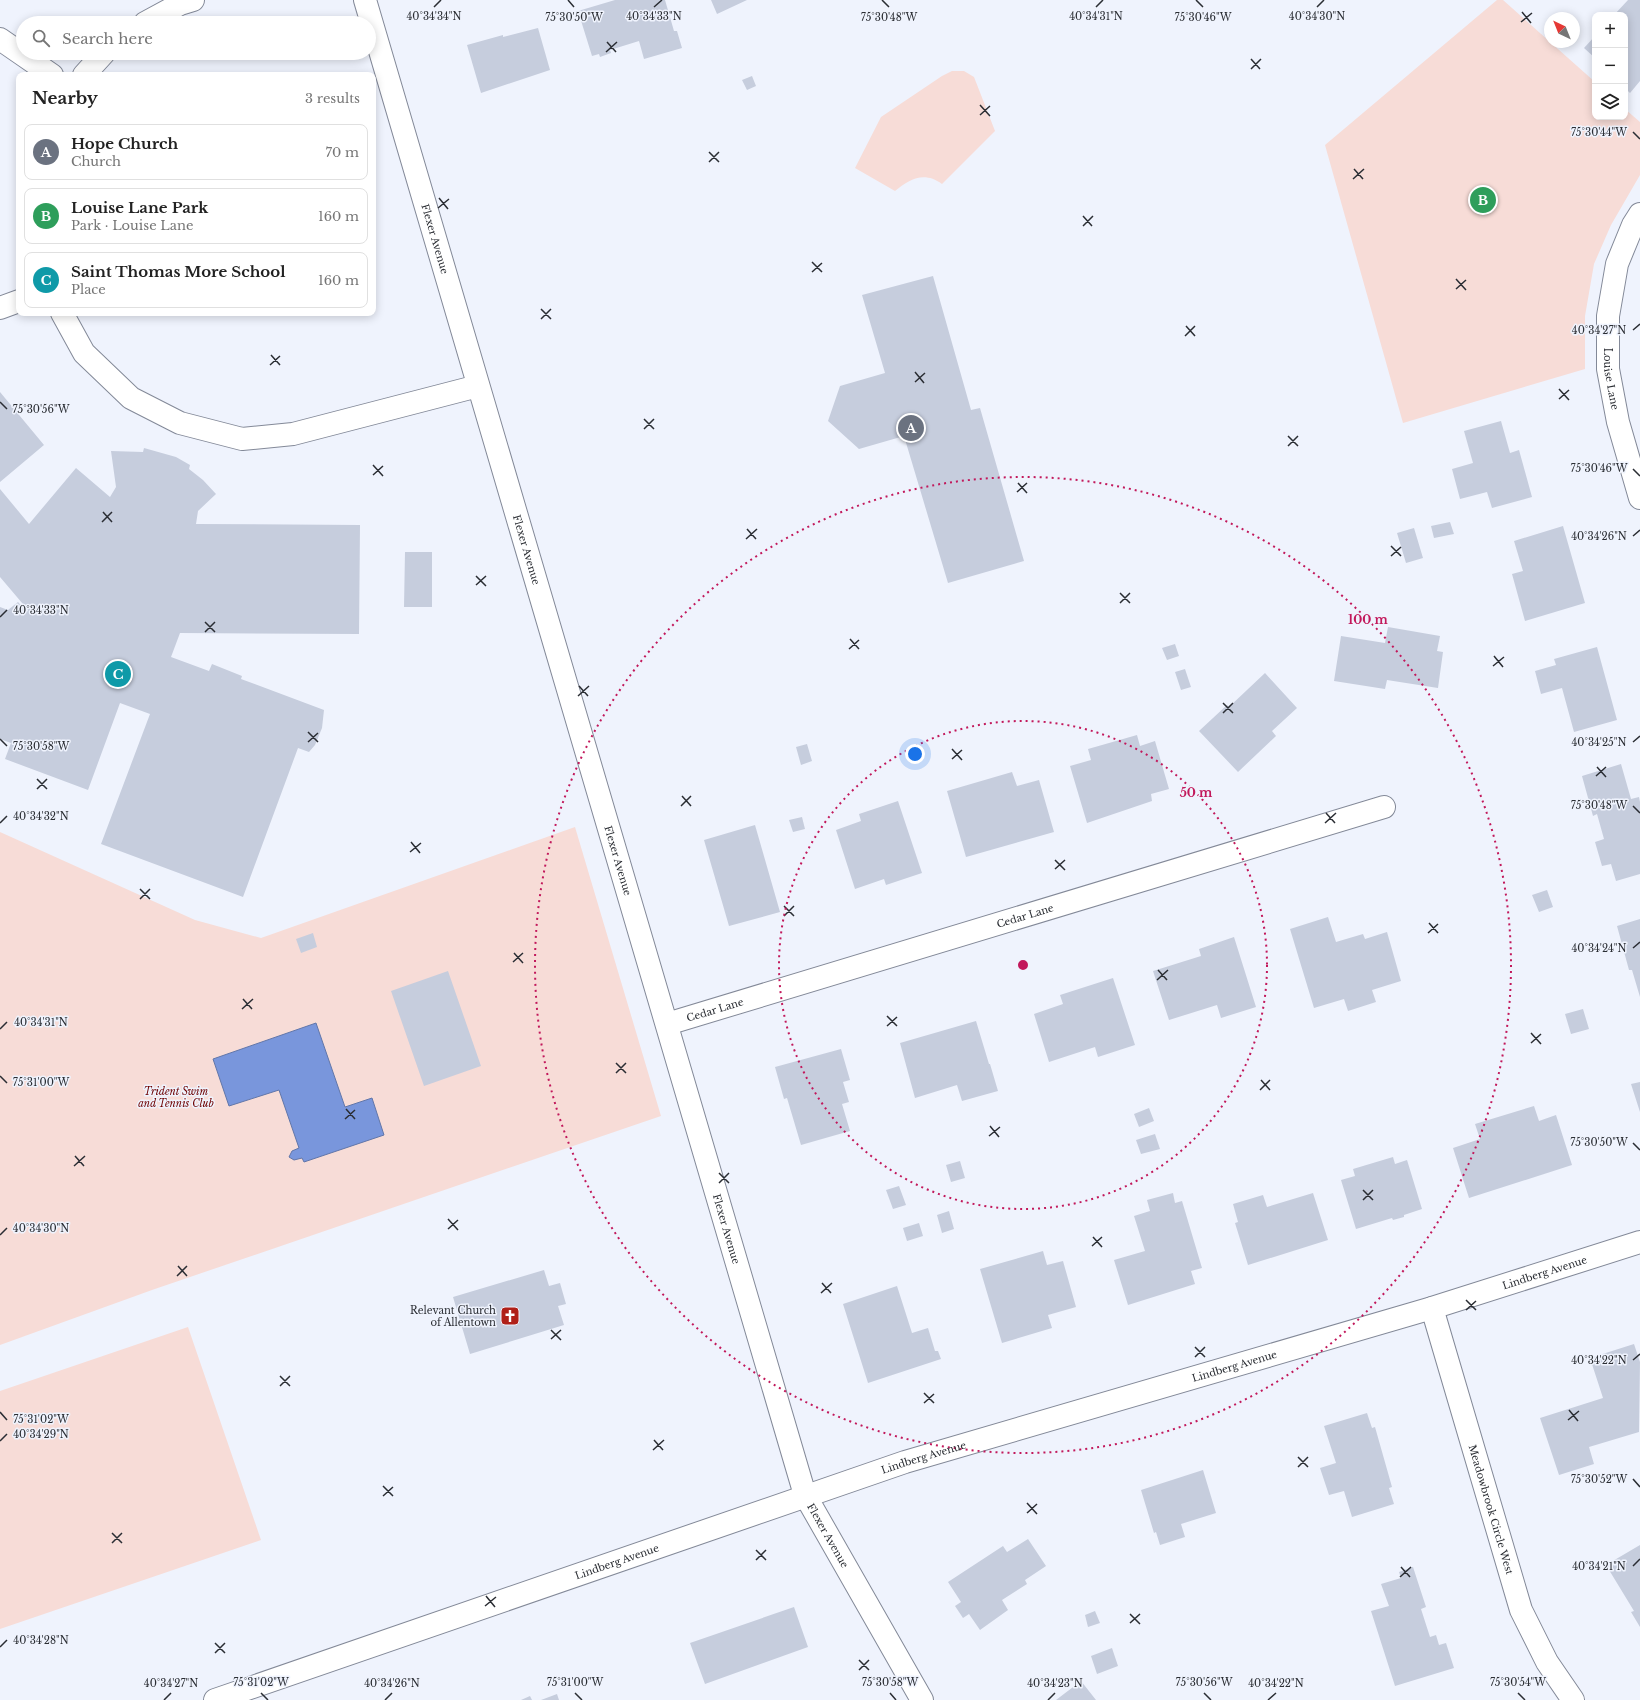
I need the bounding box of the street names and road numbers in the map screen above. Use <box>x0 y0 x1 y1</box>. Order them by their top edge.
street label: Flexer Avenue <box>419 202 452 276</box>
street label: Louise Lane <box>1601 348 1622 411</box>
street label: Flexer Avenue <box>510 513 543 586</box>
street label: Flexer Avenue <box>602 824 635 897</box>
street label: Cedar Lane <box>995 901 1055 930</box>
street label: Cedar Lane <box>685 995 745 1024</box>
street label: Flexer Avenue <box>710 1192 743 1266</box>
street label: Lindberg Avenue <box>1501 1253 1589 1292</box>
street label: Lindberg Avenue <box>1190 1347 1279 1384</box>
street label: Lindberg Avenue <box>879 1438 968 1476</box>
street label: Meadowbrook Circle West <box>1466 1443 1517 1576</box>
street label: Flexer Avenue <box>805 1501 852 1570</box>
street label: Lindberg Avenue <box>573 1541 661 1582</box>

